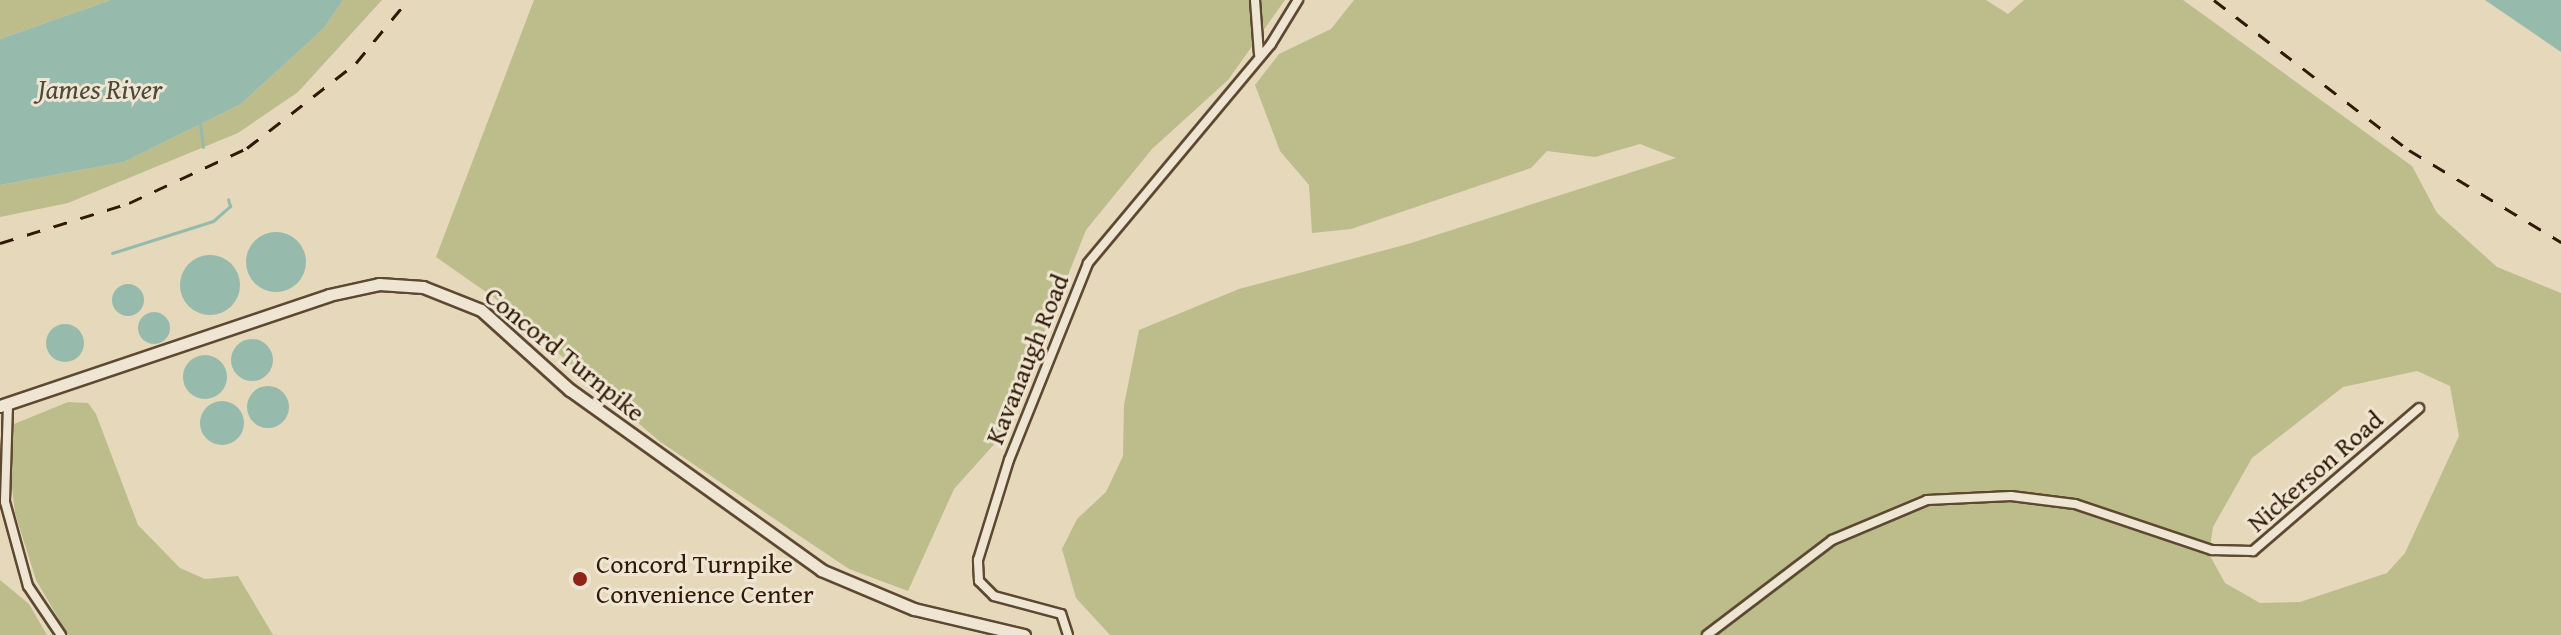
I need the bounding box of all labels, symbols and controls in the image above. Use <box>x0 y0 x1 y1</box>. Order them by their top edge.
water label: James River <box>37 72 163 106</box>
street label: Kavanaugh Road <box>979 269 1075 449</box>
street label: Concord Turnpike <box>479 280 651 428</box>
street label: Nickerson Road <box>2241 404 2389 538</box>
place label: Concord Turnpike Convenience Center <box>596 548 814 610</box>
marker: Concord Turnpike Convenience Center <box>571 570 589 588</box>

